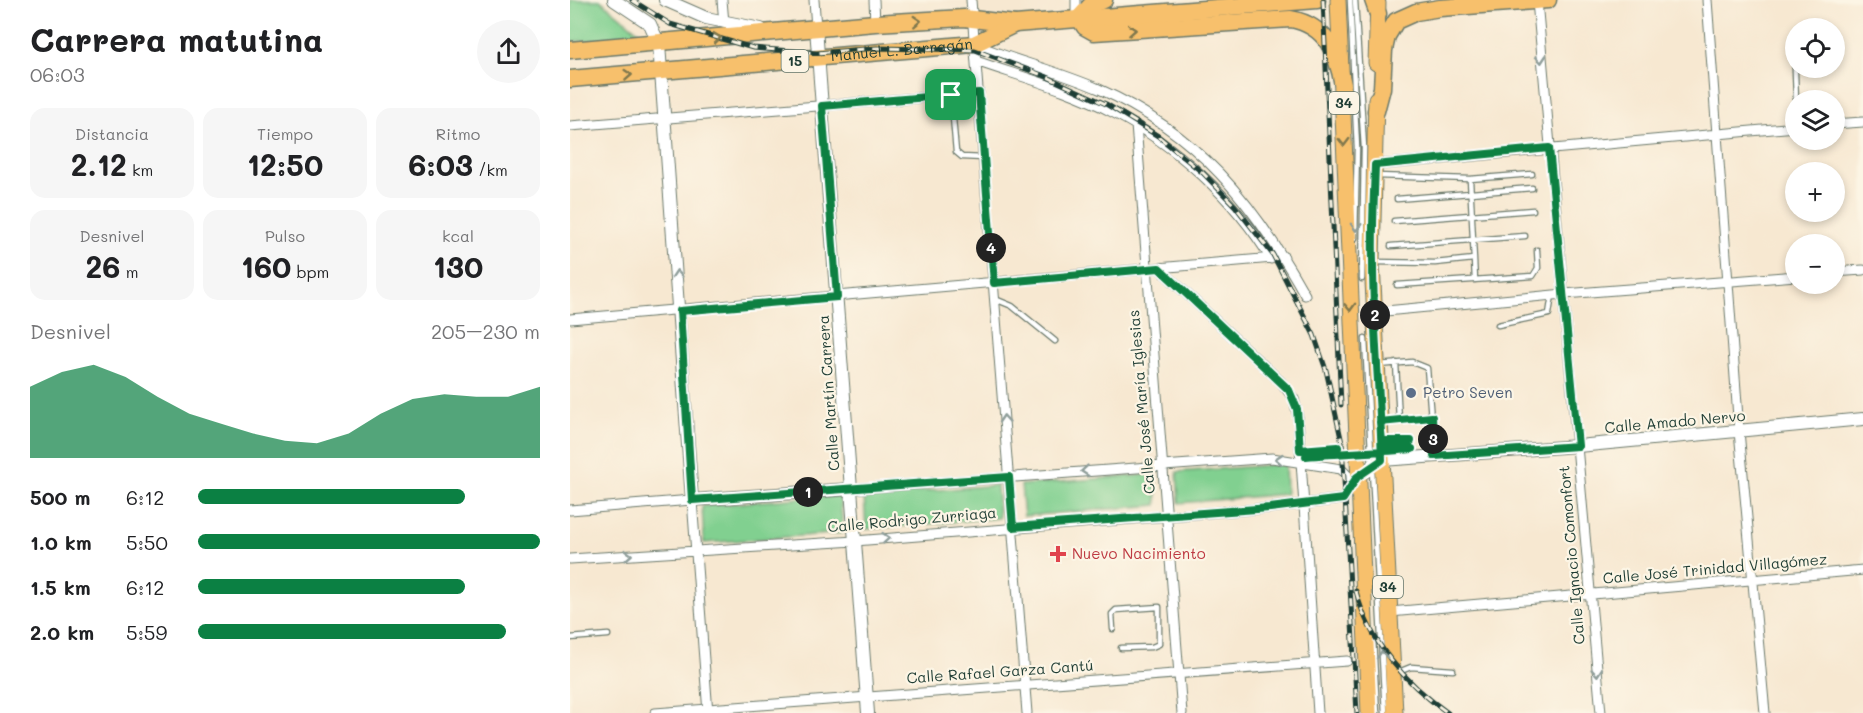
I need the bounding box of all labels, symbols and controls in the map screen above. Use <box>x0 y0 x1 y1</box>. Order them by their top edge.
one-way arrow <box>912 14 921 27</box>
text: Carrera matutina <box>30 17 323 60</box>
map controls <box>1785 18 1845 294</box>
button: locate <box>1785 18 1845 78</box>
button: share <box>477 20 540 83</box>
one-way arrow <box>1127 23 1136 36</box>
one-way arrow <box>712 33 721 45</box>
street label: Manuel L. Barragán <box>830 33 973 65</box>
road number: 15 <box>782 50 808 72</box>
one-way arrow <box>1534 55 1547 64</box>
text: 06:03 <box>30 61 85 87</box>
one-way arrow <box>624 69 633 82</box>
pin <box>925 69 976 120</box>
icon: arrive <box>934 78 967 111</box>
button: layers <box>1785 90 1845 150</box>
road number: 34 <box>1329 92 1359 114</box>
text: Distancia <box>75 123 149 144</box>
text: Tiempo <box>257 123 313 144</box>
text: Ritmo <box>436 123 480 144</box>
one-way arrow <box>1338 138 1351 147</box>
text: 2.12 <box>71 144 127 184</box>
text: 12:50 <box>247 144 323 184</box>
text: 6:03 <box>408 144 473 184</box>
text: km <box>127 159 153 180</box>
text: /km <box>473 159 508 180</box>
button: + <box>1785 162 1845 222</box>
one-way arrow <box>1349 223 1362 232</box>
text: Desnivel <box>80 225 144 246</box>
text: Pulso <box>265 225 305 246</box>
text: kcal <box>442 225 474 246</box>
pin: 4 <box>976 233 1006 263</box>
button: − <box>1785 234 1845 294</box>
text: 4 <box>986 237 996 258</box>
text: 26 <box>86 246 121 286</box>
text: 160 <box>241 246 291 286</box>
text: 130 <box>433 246 483 286</box>
text: m <box>121 261 138 282</box>
text: bpm <box>291 261 329 282</box>
one-way arrow <box>671 270 684 279</box>
pin: 2 <box>1360 300 1390 330</box>
one-way arrow <box>1343 302 1356 311</box>
text: 2 <box>1371 304 1379 325</box>
street label: Calle José María Iglesias <box>1123 309 1159 495</box>
street label: Calle Martín Carrera <box>813 314 843 472</box>
text: Desnivel <box>30 318 111 344</box>
text: 205–230 m <box>431 318 540 344</box>
place label: Petro Seven <box>1423 382 1513 402</box>
marker: Petro Seven <box>1404 386 1418 400</box>
street label: Calle Amado Nervo <box>1604 405 1746 437</box>
one-way arrow <box>998 414 1011 423</box>
pin: 3 <box>1418 424 1448 454</box>
text: 3 <box>1428 428 1438 449</box>
one-way arrow <box>1275 453 1284 466</box>
one-way arrow <box>1080 465 1089 478</box>
street label: Calle Ignacio Comonfort <box>1553 465 1589 645</box>
pin: 1 <box>793 477 823 507</box>
text: 1 <box>804 481 812 502</box>
text: 500 m <box>30 484 90 510</box>
text: 6:12 <box>126 484 164 510</box>
street label: Calle Rodrigo Zurriaga <box>827 502 997 536</box>
text: 1.0 km <box>30 529 92 555</box>
text: 5:50 <box>126 529 168 555</box>
one-way arrow <box>881 532 890 545</box>
place label: Nuevo Nacimiento <box>1072 543 1206 563</box>
marker: Nuevo Nacimiento <box>1049 545 1067 563</box>
street label: Calle José Trinidad Villagómez <box>1602 548 1828 588</box>
one-way arrow <box>624 549 633 562</box>
text: 1.5 km <box>30 574 91 600</box>
text: 6:12 <box>126 574 164 600</box>
road number: 34 <box>1373 576 1403 598</box>
text: 2.0 km <box>30 619 94 645</box>
text: 5:59 <box>126 619 167 645</box>
one-way arrow <box>1376 650 1389 659</box>
street label: Calle Rafael Garza Cantú <box>906 654 1094 688</box>
one-way arrow <box>1590 667 1603 676</box>

